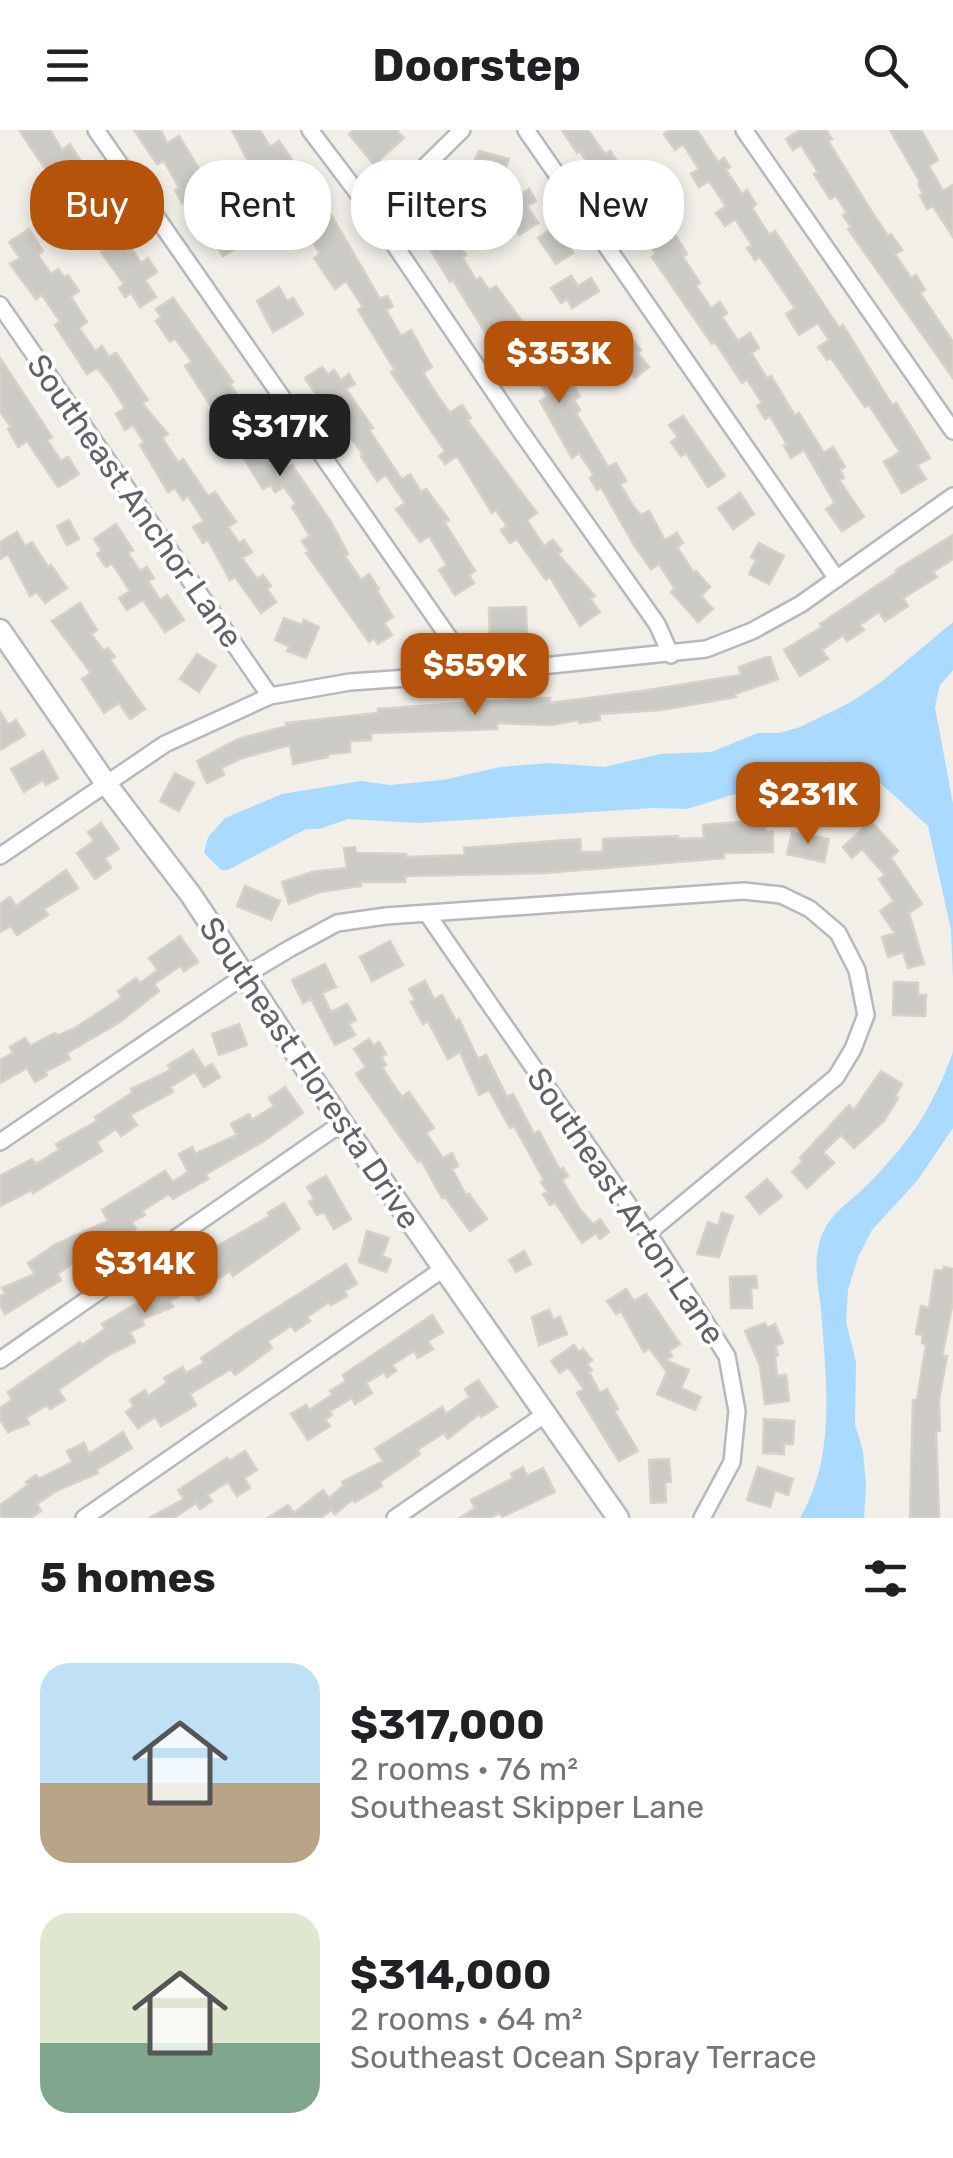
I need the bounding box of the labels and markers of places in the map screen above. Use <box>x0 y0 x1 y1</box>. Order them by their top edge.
pin: $353K <box>489 321 629 406</box>
pin: $317K <box>210 394 350 479</box>
pin: $559K <box>405 633 545 718</box>
pin: $231K <box>738 762 878 847</box>
pin: $314K <box>75 1231 215 1316</box>

